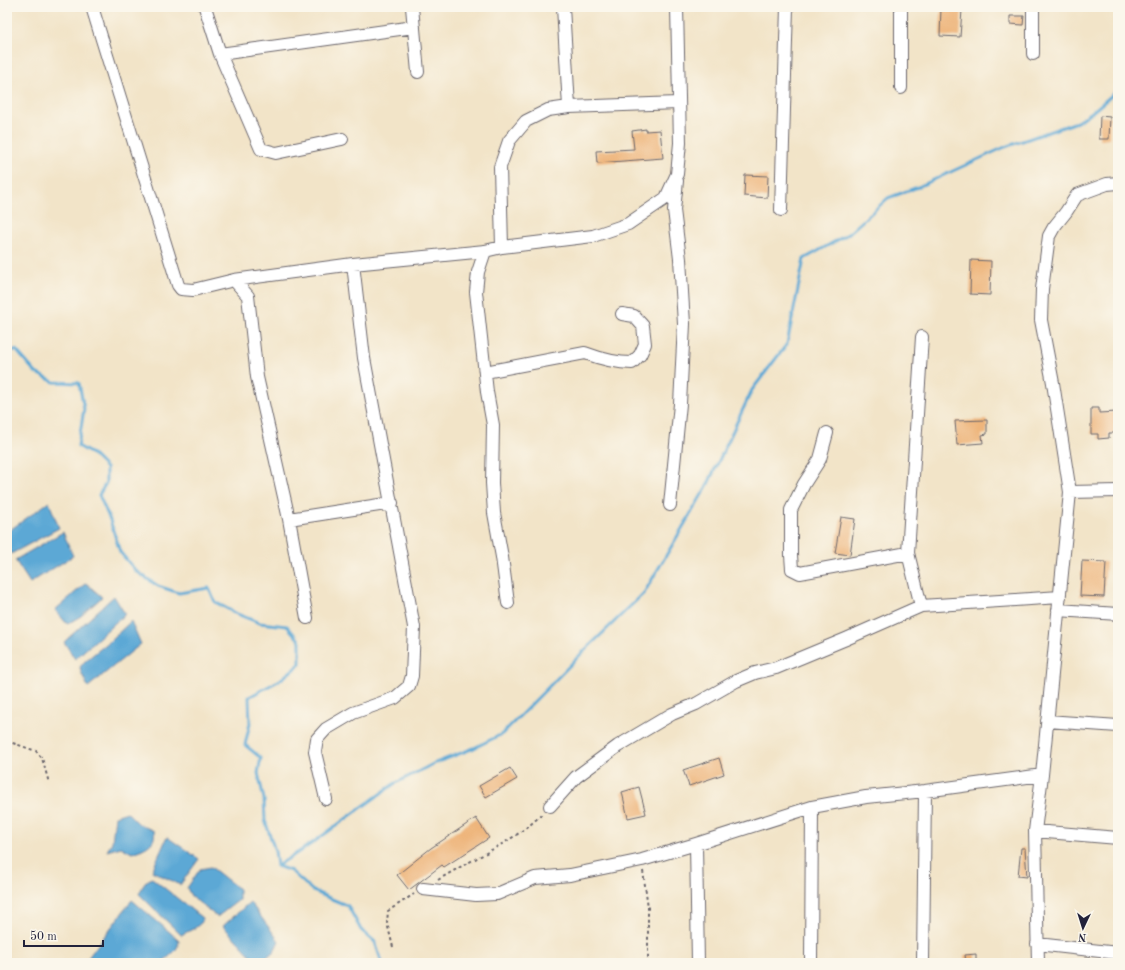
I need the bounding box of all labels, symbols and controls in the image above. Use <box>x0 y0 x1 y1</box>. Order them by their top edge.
north arrow <box>1063 908 1103 948</box>
scale bar <box>24 922 103 948</box>
text: 50 m <box>30 930 57 943</box>
text: N <box>1077 931 1087 942</box>

